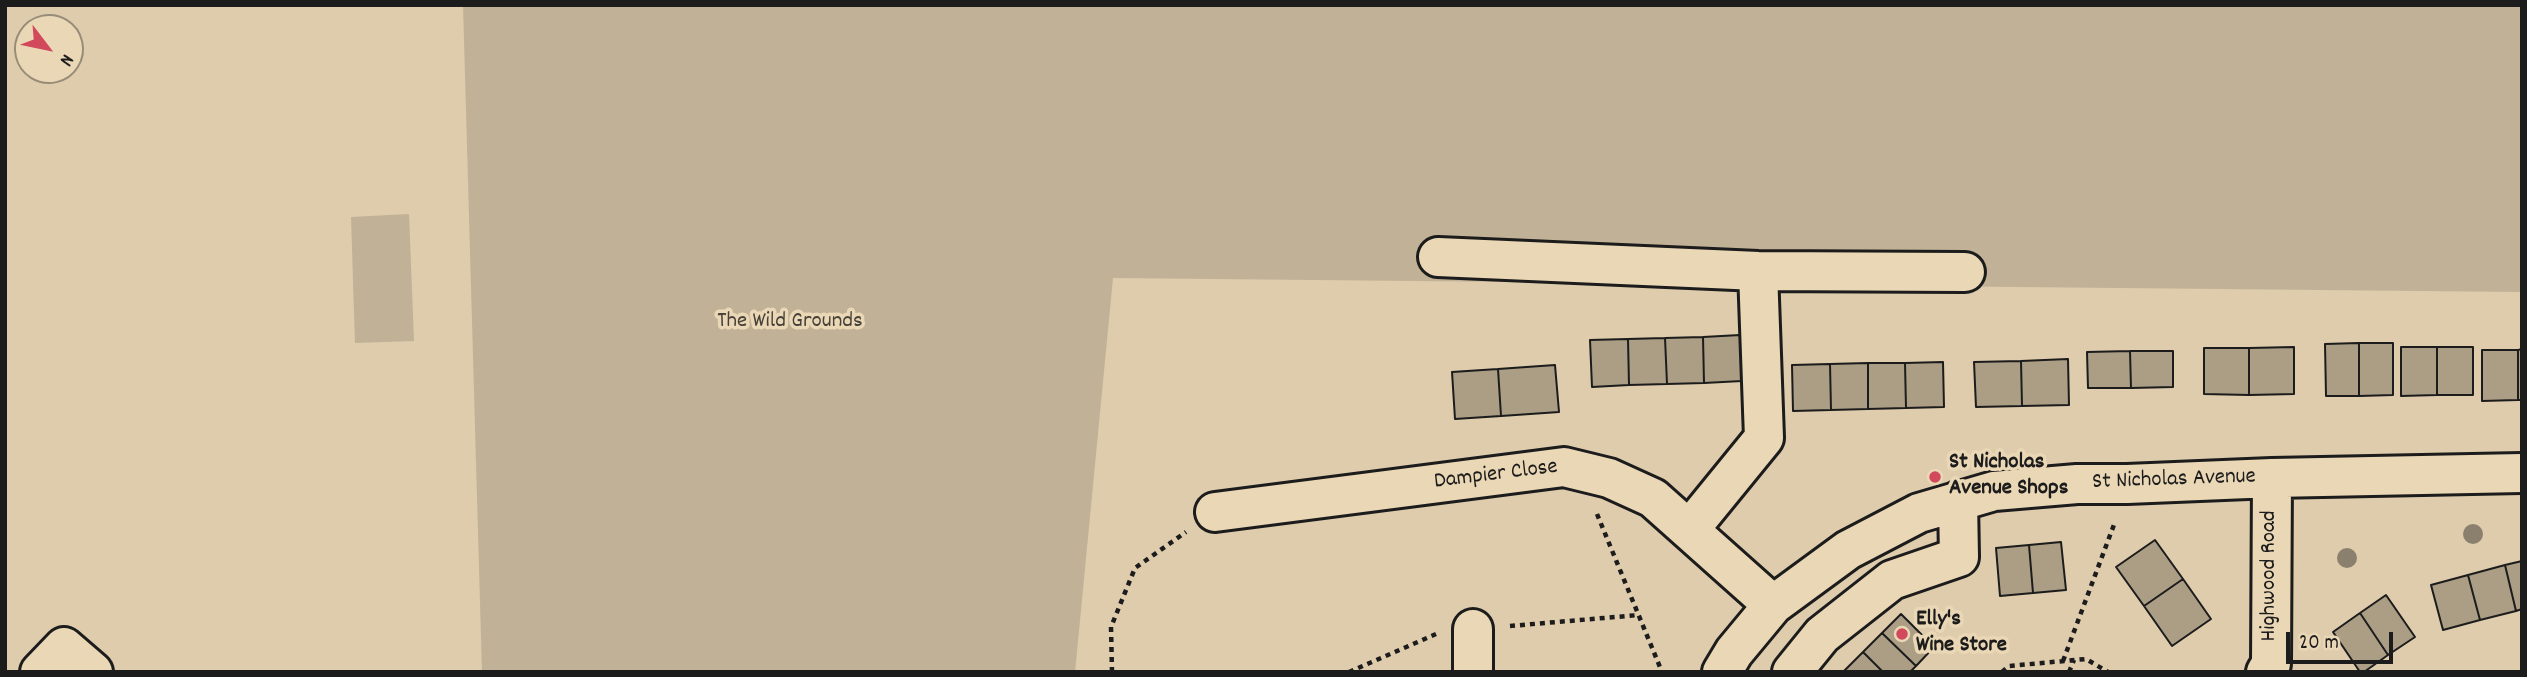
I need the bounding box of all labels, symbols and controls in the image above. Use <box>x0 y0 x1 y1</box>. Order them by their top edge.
north arrow <box>14 14 84 84</box>
text: N <box>52 48 79 70</box>
park label: The Wild Grounds <box>717 309 863 337</box>
place label: St Nicholas Avenue Shops <box>1949 450 2068 504</box>
street label: Dampier Close <box>1433 455 1559 497</box>
street label: St Nicholas Avenue <box>2092 464 2256 498</box>
marker: St Nicholas Avenue Shops <box>1927 469 1943 485</box>
street label: Highwood Road <box>2257 511 2285 641</box>
place label: Elly's Wine Store <box>1916 607 2007 661</box>
scale bar <box>2289 618 2396 662</box>
marker: Elly's Wine Store <box>1894 626 1910 642</box>
text: 20 m <box>2299 629 2339 659</box>

